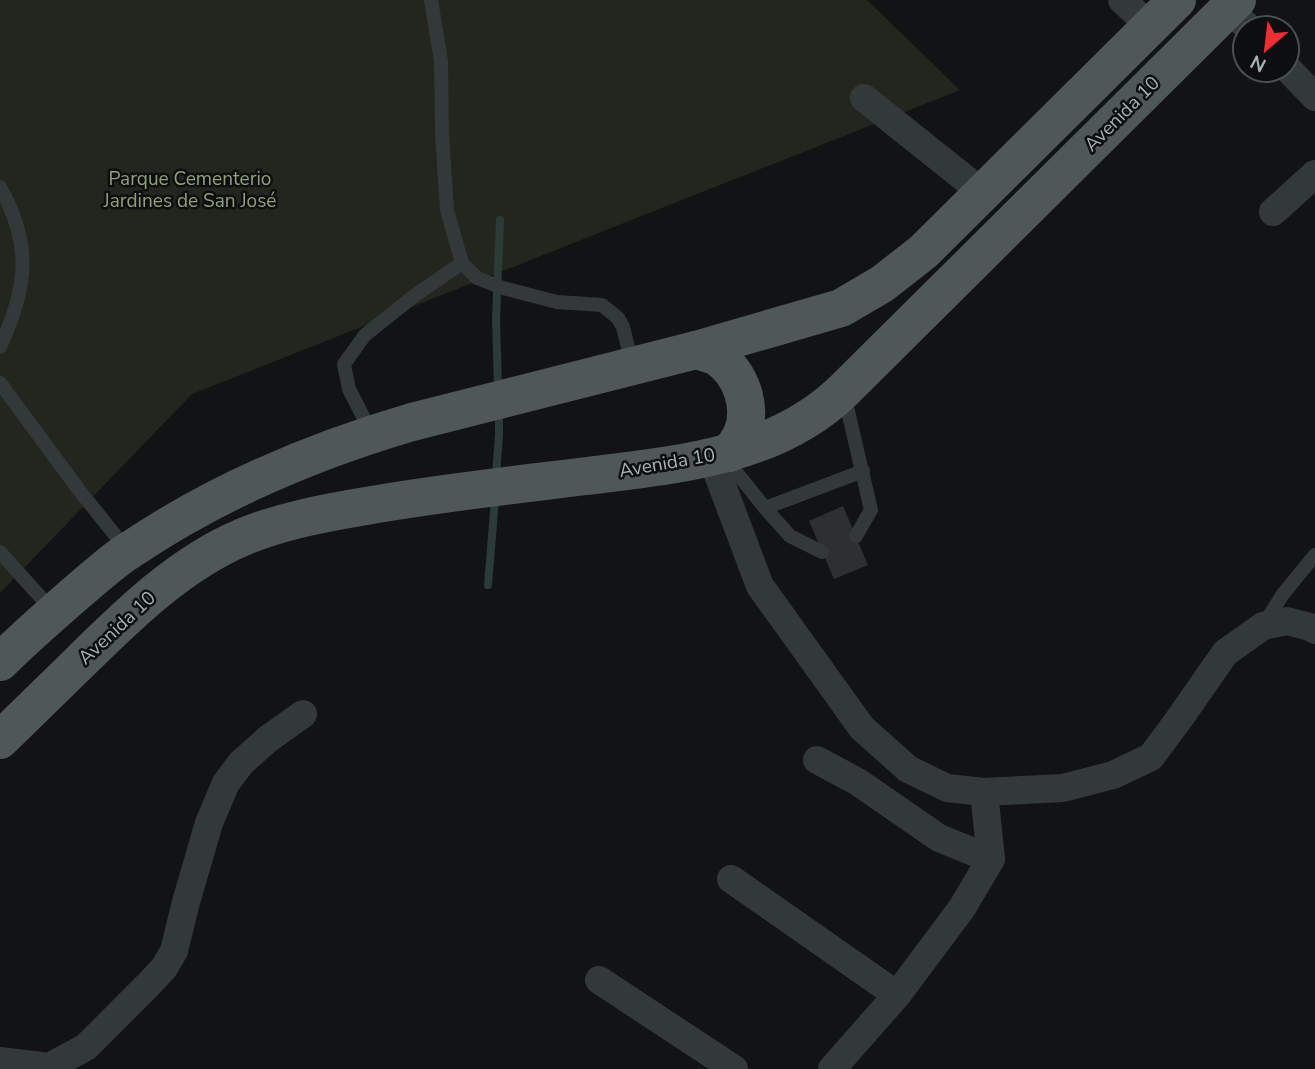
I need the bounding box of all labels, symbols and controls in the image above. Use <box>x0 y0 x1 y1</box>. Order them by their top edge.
north arrow <box>1231 14 1301 84</box>
text: N <box>1246 48 1271 78</box>
street label: Avenida 10 <box>1078 70 1166 158</box>
park label: Parque Cementerio Jardines de San José <box>103 166 276 214</box>
street label: Avenida 10 <box>617 442 717 484</box>
street label: Avenida 10 <box>73 585 161 671</box>

